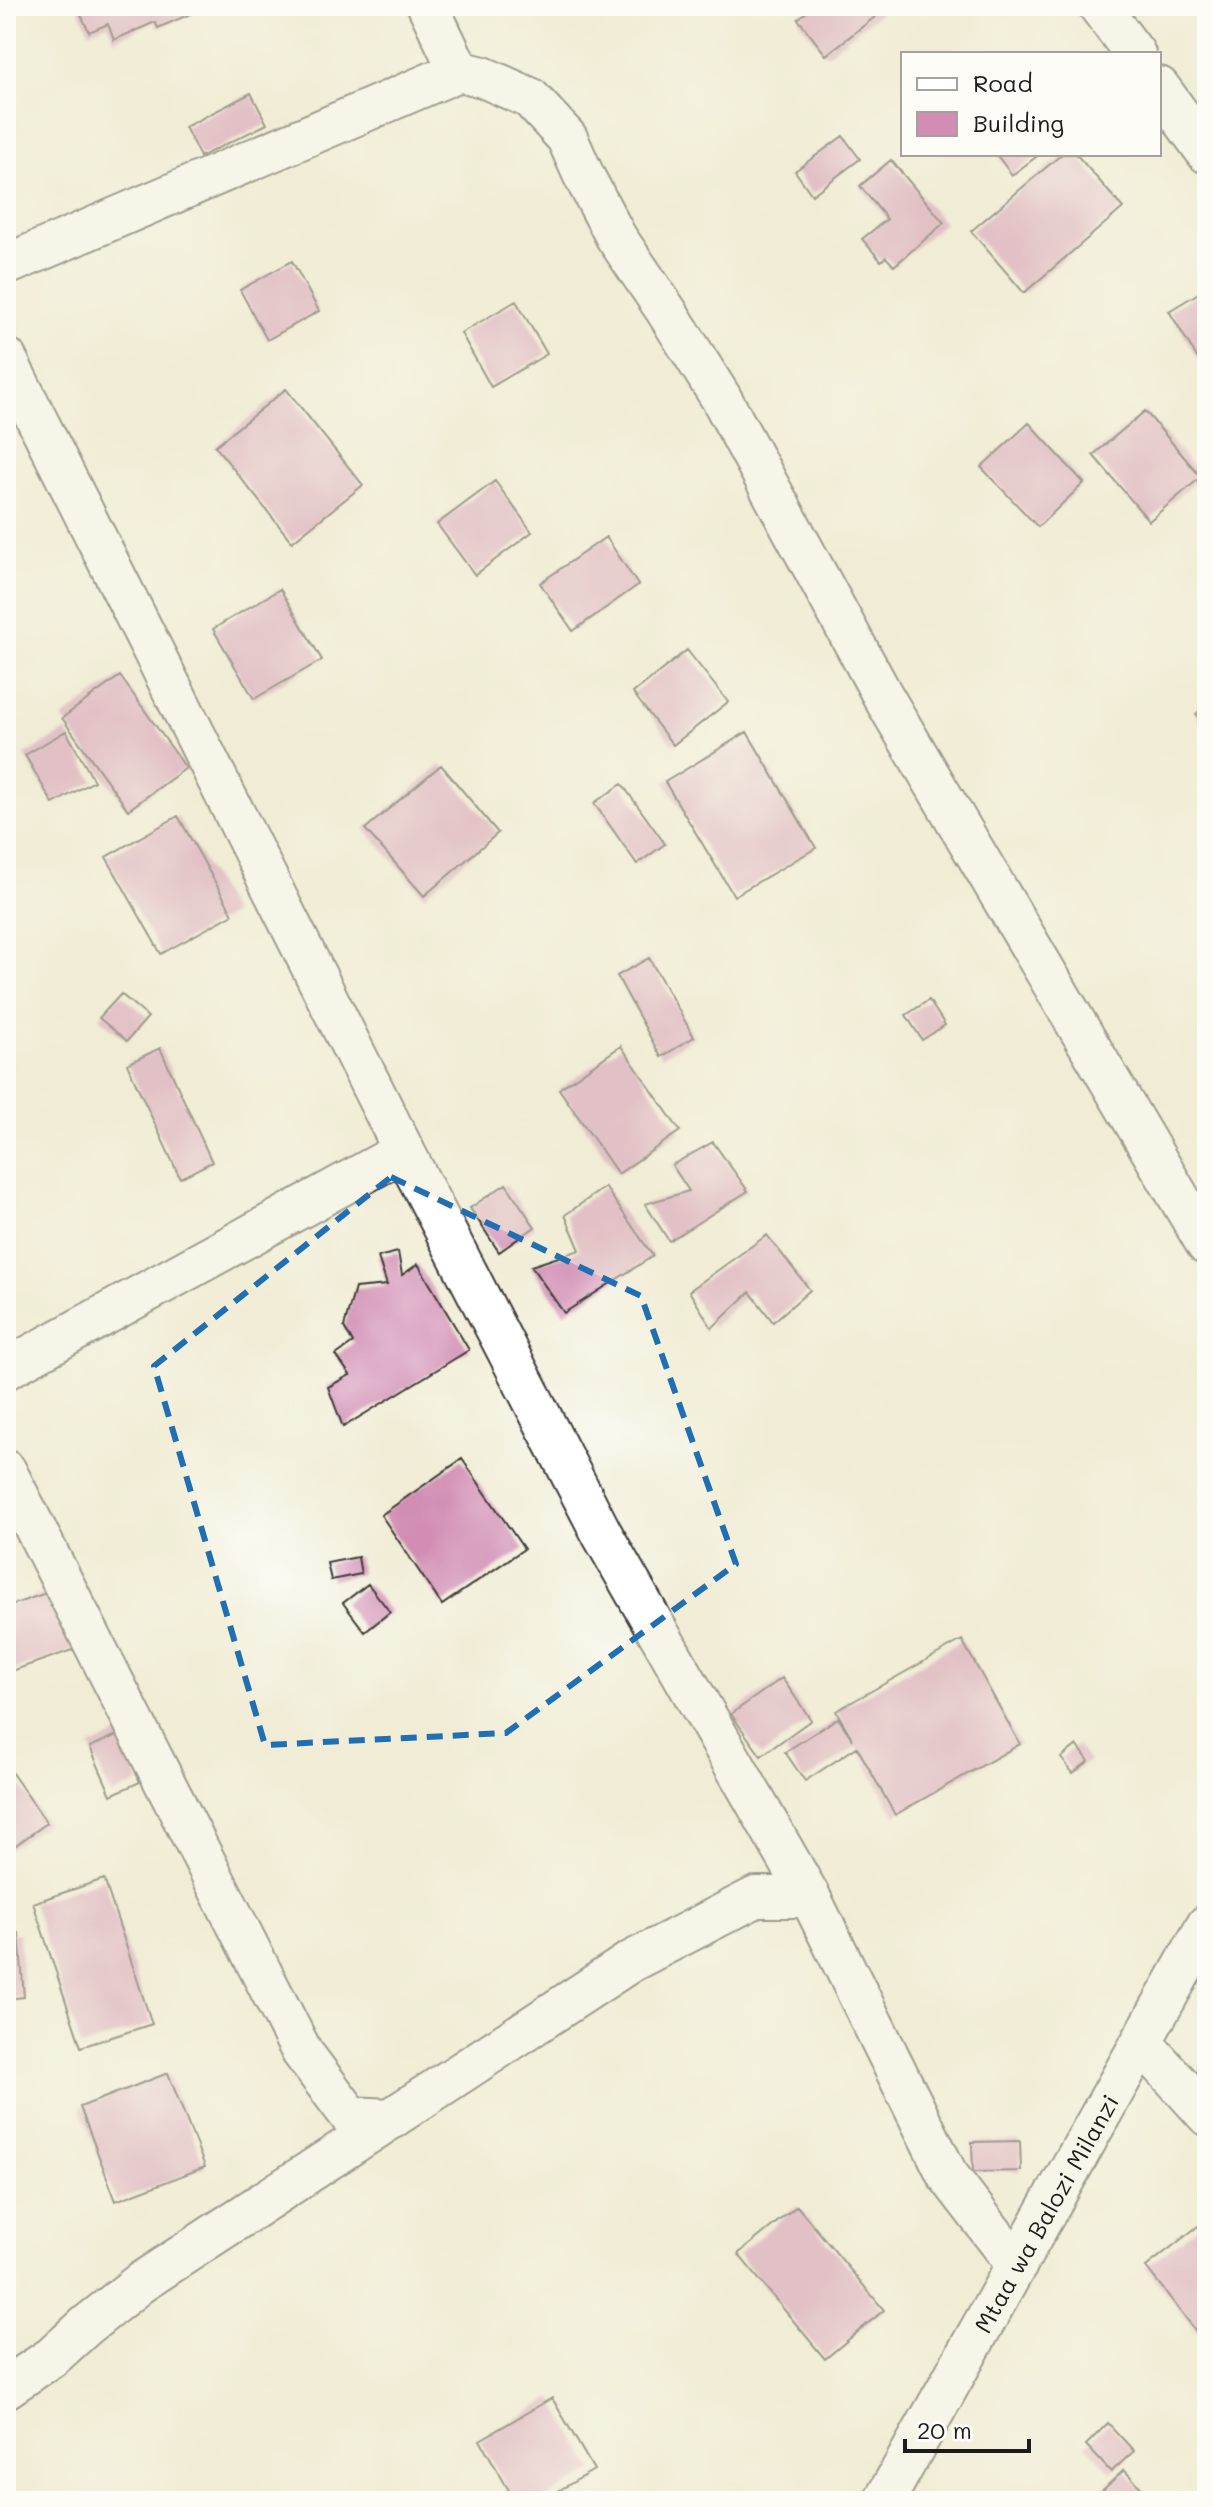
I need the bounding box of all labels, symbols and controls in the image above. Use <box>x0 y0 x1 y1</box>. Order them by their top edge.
legend <box>901 52 1161 156</box>
text: Road <box>973 67 1033 98</box>
text: Building <box>973 107 1064 138</box>
street label: Mtaa wa Balozi Milanzi <box>966 2088 1125 2338</box>
scale bar <box>905 2403 1029 2453</box>
text: 20 m <box>917 2414 972 2445</box>

